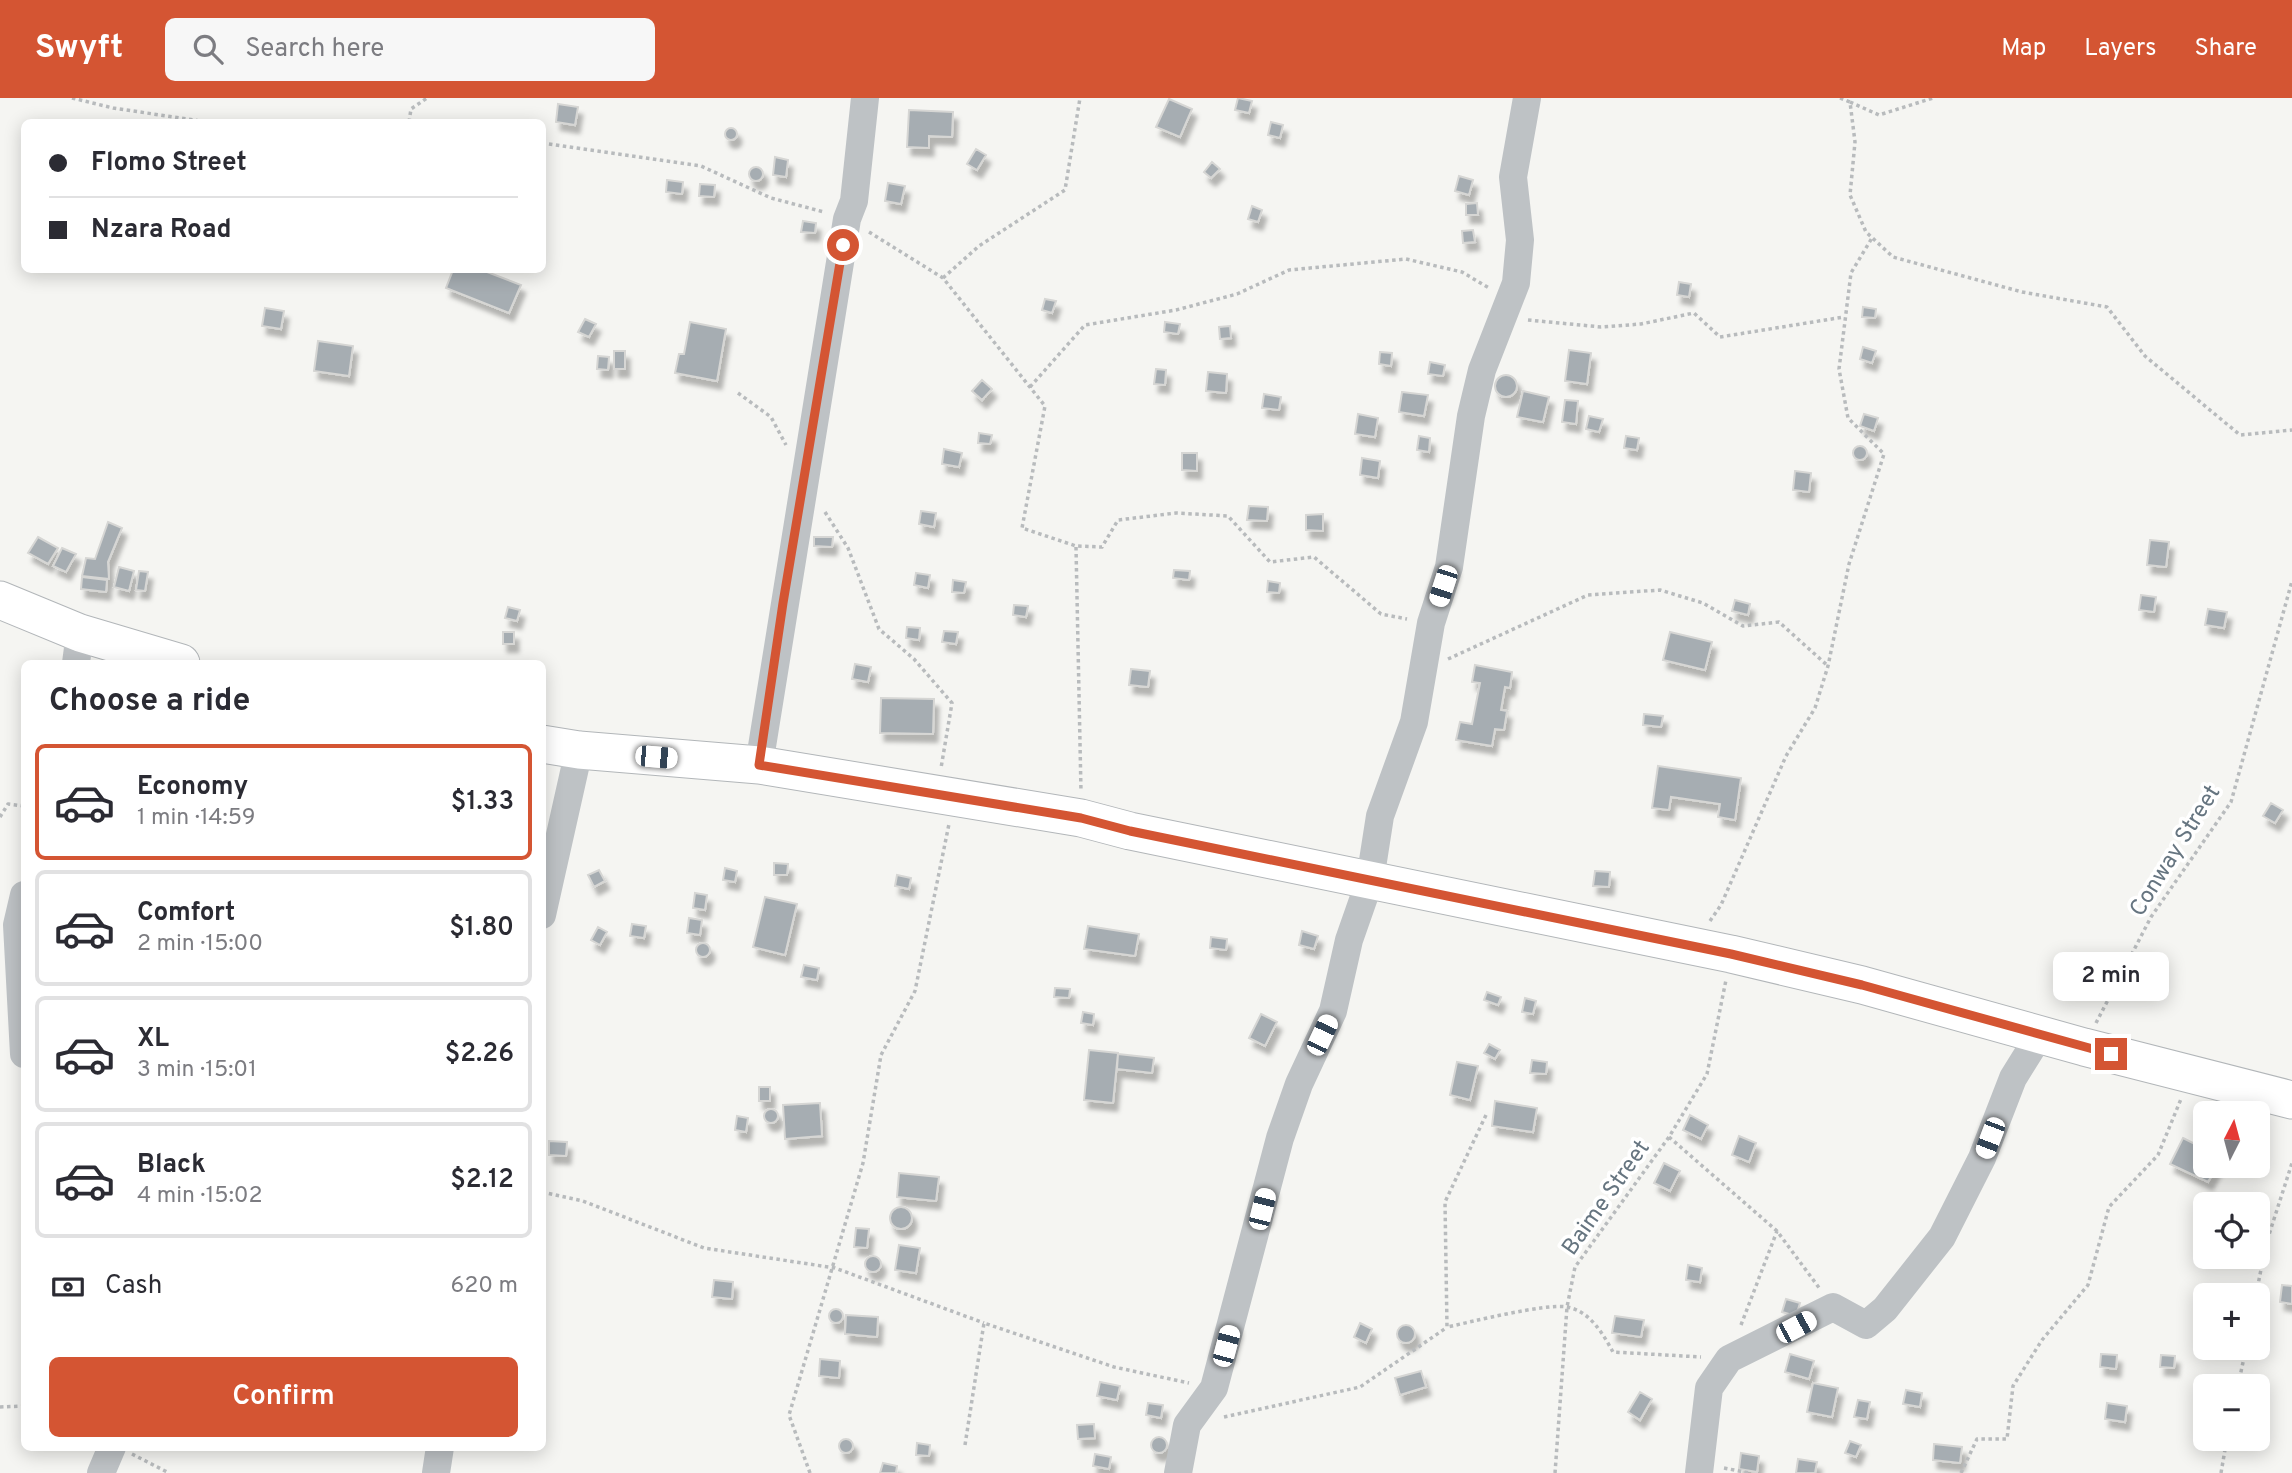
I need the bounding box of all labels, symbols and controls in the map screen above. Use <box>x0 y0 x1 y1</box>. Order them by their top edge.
search box <box>165 18 655 81</box>
text: Swyft <box>35 28 123 70</box>
icon: search <box>189 30 227 68</box>
text: Search here <box>245 33 384 66</box>
text: Map <box>2001 34 2046 64</box>
text: Layers <box>2084 34 2156 64</box>
text: Share <box>2194 34 2257 64</box>
text: Flomo Street <box>91 147 247 180</box>
text: Nzara Road <box>91 214 232 247</box>
route start <box>827 229 859 261</box>
car <box>1427 563 1460 609</box>
text: Choose a ride <box>49 682 250 722</box>
car <box>635 745 678 769</box>
icon: car <box>53 771 116 834</box>
text: Economy <box>137 771 248 804</box>
street label: Conway Street <box>2124 780 2228 922</box>
text: $1.33 <box>451 786 514 819</box>
text: 1 min · 14:59 <box>137 804 255 833</box>
icon: car <box>53 897 116 960</box>
text: Comfort <box>137 897 235 930</box>
text: $1.80 <box>449 912 514 945</box>
text: 2 min · 15:00 <box>137 930 263 959</box>
callout: 2 min <box>2053 953 2169 1002</box>
text: 2 min <box>2081 962 2141 991</box>
car <box>1304 1012 1341 1058</box>
icon: car <box>53 1023 116 1086</box>
text: XL <box>137 1023 169 1056</box>
text: $2.26 <box>445 1038 514 1071</box>
route end <box>2095 1038 2127 1070</box>
text: 3 min · 15:01 <box>137 1056 257 1085</box>
north arrow <box>2193 1101 2270 1178</box>
map controls <box>2193 1101 2270 1451</box>
car <box>1973 1115 2008 1161</box>
street label: Baime Street <box>1557 1135 1657 1262</box>
icon: car <box>53 1149 116 1212</box>
text: Black <box>137 1149 206 1182</box>
text: $2.12 <box>450 1164 514 1197</box>
text: 4 min · 15:02 <box>137 1182 263 1211</box>
car <box>1247 1186 1278 1232</box>
button: locate <box>2193 1192 2270 1269</box>
icon: cash <box>49 1268 87 1306</box>
text: Cash <box>105 1270 162 1303</box>
text: 620 m <box>451 1272 518 1301</box>
button: + <box>2193 1283 2270 1360</box>
car <box>1773 1308 1820 1346</box>
car <box>1211 1323 1242 1369</box>
button: Confirm <box>49 1357 518 1437</box>
button: − <box>2193 1374 2270 1451</box>

